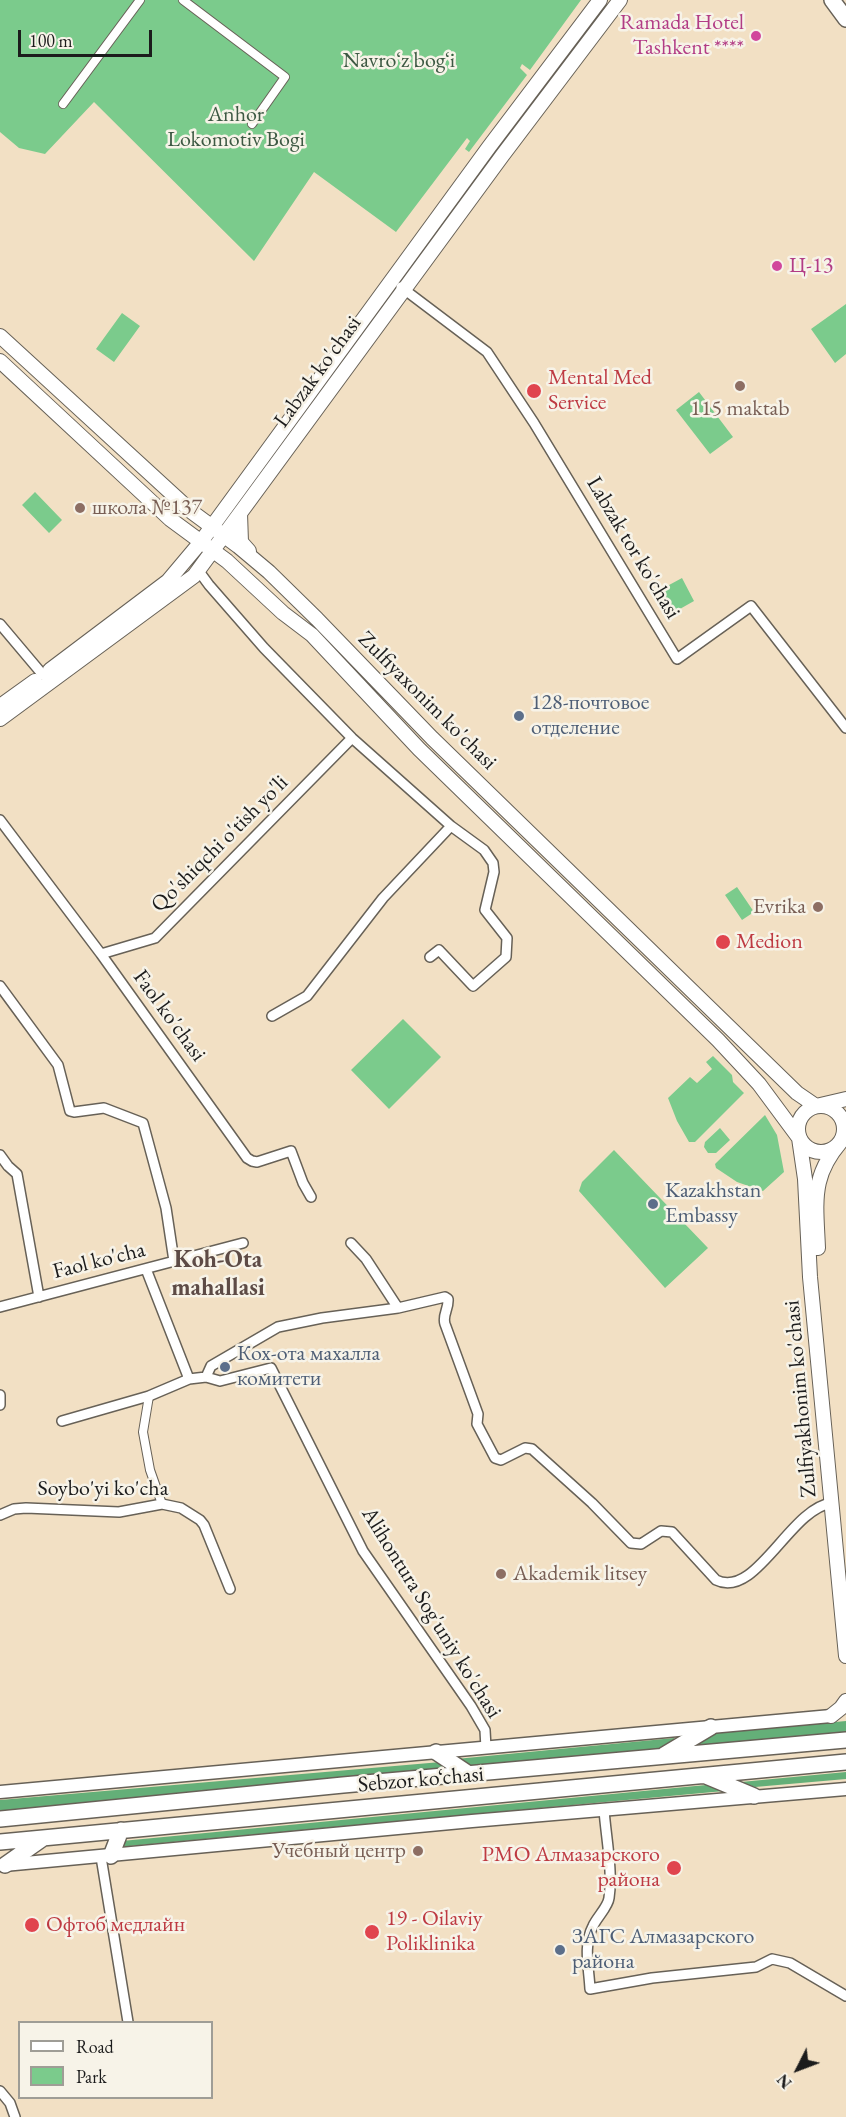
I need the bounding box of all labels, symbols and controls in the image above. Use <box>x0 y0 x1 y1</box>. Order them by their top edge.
place label: Ramada Hotel Tashkent **** <box>620 10 744 62</box>
scale bar <box>21 18 154 56</box>
text: 100 m <box>29 29 73 52</box>
marker: Ramada Hotel Tashkent **** <box>749 29 763 43</box>
park label: Navroʻz bogʻi <box>343 48 455 74</box>
park label: Anhor Lokomotiv Bogi <box>167 102 305 154</box>
place label: Ц-13 <box>789 253 833 279</box>
marker: Ц-13 <box>770 259 784 273</box>
street label: Labzak ko'chasi <box>269 311 367 433</box>
place label: Mental Med Service <box>548 365 652 416</box>
marker: 115 maktab <box>733 379 747 393</box>
marker: Mental Med Service <box>525 382 543 400</box>
place label: 115 maktab <box>690 396 790 422</box>
street label: Labzak tor ko'chasi <box>580 472 686 624</box>
place label: школа №137 <box>92 495 202 521</box>
marker: школа №137 <box>73 501 87 515</box>
street label: Zulfiyaxonim ko'chasi <box>352 626 502 776</box>
place label: 128-почтовое отделение <box>531 690 649 742</box>
marker: 128-почтовое отделение <box>512 709 526 723</box>
street label: Qo'shiqchi o'tish yo'li <box>146 770 294 918</box>
place label: Evrika <box>753 894 806 920</box>
marker: Evrika <box>811 900 825 914</box>
place label: Medion <box>736 929 803 955</box>
marker: Medion <box>714 933 732 951</box>
street label: Faol ko'chasi <box>127 965 211 1067</box>
place label: Kazakhstan Embassy <box>665 1178 761 1230</box>
marker: Kazakhstan Embassy <box>646 1197 660 1211</box>
street label: Faol ko'cha <box>50 1237 148 1285</box>
district label: Koh-Ota mahallasi <box>171 1246 265 1302</box>
street label: Zulfiyakhonim ko'chasi <box>779 1299 823 1499</box>
place label: Кох-ота махалла комитети <box>237 1341 380 1392</box>
marker: Кох-ота махалла комитети <box>218 1360 232 1374</box>
street label: Soybo'yi ko'cha <box>38 1476 168 1502</box>
street label: Alihontura Sog'uniy ko'chasi <box>355 1503 507 1723</box>
place label: Akademik litsey <box>513 1561 647 1587</box>
marker: Akademik litsey <box>494 1567 508 1581</box>
street label: Sebzor ko‘chasi <box>357 1761 485 1799</box>
place label: Учебный центр <box>272 1838 406 1864</box>
place label: РМО Алмазарского района <box>482 1842 660 1894</box>
marker: Учебный центр <box>411 1844 425 1858</box>
marker: РМО Алмазарского района <box>665 1859 683 1877</box>
place label: 19 - Oilaviy Poliklinika <box>386 1906 482 1958</box>
place label: Офтоб медлайн <box>46 1912 185 1938</box>
marker: Офтоб медлайн <box>23 1916 41 1934</box>
marker: 19 - Oilaviy Poliklinika <box>363 1923 381 1941</box>
place label: ЗАГС Алмазарского района <box>572 1924 754 1976</box>
marker: ЗАГС Алмазарского района <box>553 1943 567 1957</box>
legend <box>18 2021 213 2099</box>
text: Road <box>76 2035 114 2058</box>
north arrow <box>768 2039 828 2099</box>
text: Park <box>76 2065 107 2088</box>
text: N <box>772 2070 796 2093</box>

